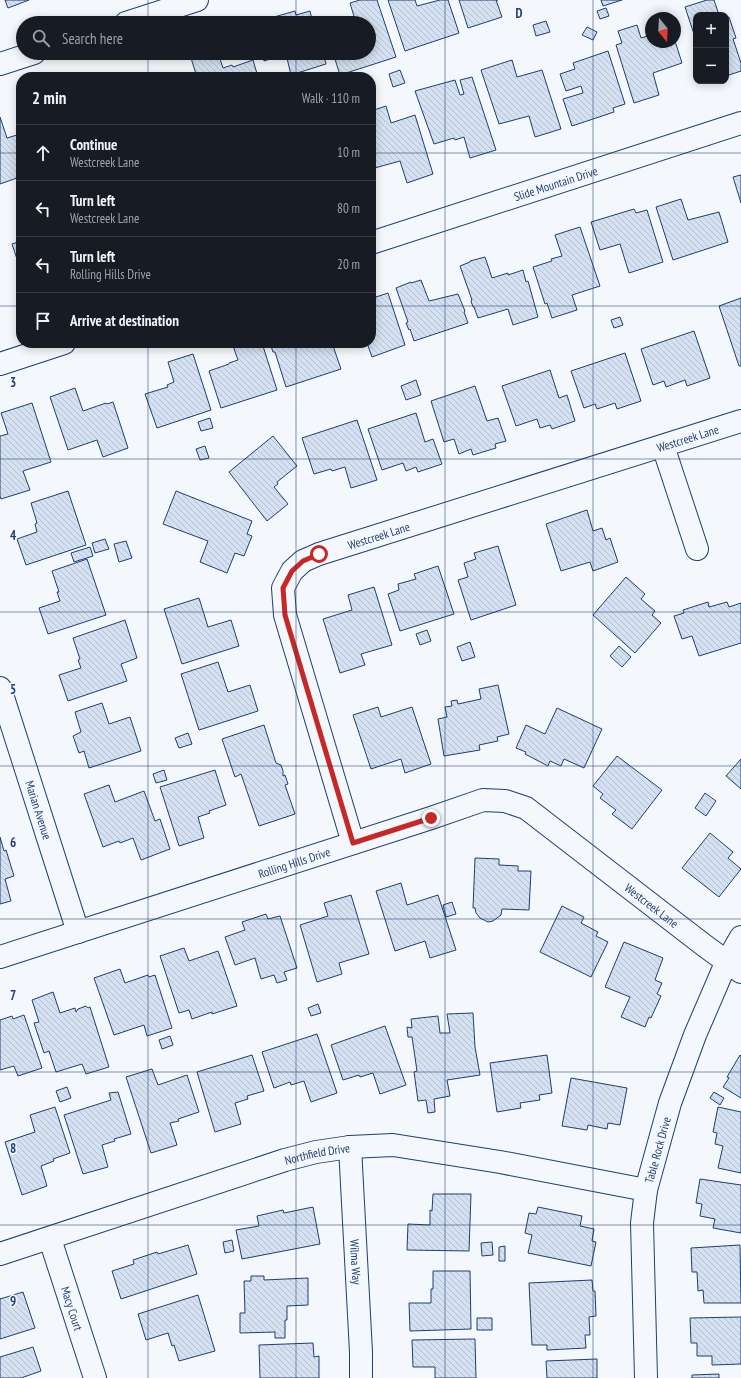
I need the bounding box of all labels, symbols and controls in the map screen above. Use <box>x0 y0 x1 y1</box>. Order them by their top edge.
text: D <box>516 5 523 22</box>
north arrow <box>645 12 681 48</box>
map controls <box>693 12 729 84</box>
button: + <box>693 12 729 48</box>
search box <box>16 16 376 60</box>
icon: search <box>30 27 52 49</box>
text: Search here <box>62 29 123 48</box>
button: − <box>693 48 729 84</box>
text: 2 min <box>32 87 66 109</box>
text: Walk · 110 m <box>302 90 360 107</box>
text: Continue <box>70 135 117 154</box>
icon: ahead <box>32 142 54 164</box>
text: 10 m <box>337 144 360 161</box>
text: Westcreek Lane <box>70 154 139 171</box>
street label: Slide Mountain Drive <box>512 163 599 204</box>
text: Turn left <box>70 191 115 210</box>
icon: left <box>32 198 54 220</box>
text: 80 m <box>337 200 360 217</box>
text: Westcreek Lane <box>70 210 139 227</box>
text: Turn left <box>70 247 115 266</box>
icon: left <box>32 254 54 276</box>
text: 20 m <box>337 256 360 273</box>
text: Rolling Hills Drive <box>70 266 151 283</box>
icon: arrive <box>32 310 54 332</box>
text: Arrive at destination <box>70 311 179 330</box>
text: 3 <box>10 374 16 391</box>
street label: Westcreek Lane <box>655 421 720 455</box>
street label: Westcreek Lane <box>346 518 411 552</box>
text: 4 <box>10 527 17 544</box>
route start <box>310 545 328 563</box>
text: 5 <box>10 681 16 698</box>
street label: Marian Avenue <box>23 779 55 841</box>
route end <box>422 809 440 827</box>
text: 6 <box>10 834 16 851</box>
street label: Rolling Hills Drive <box>256 844 332 881</box>
street label: Westcreek Lane <box>622 880 682 931</box>
text: 7 <box>10 987 16 1004</box>
street label: Table Rock Drive <box>641 1115 673 1185</box>
text: 8 <box>10 1140 16 1157</box>
street label: Northfield Drive <box>283 1140 351 1167</box>
street label: Wilma Way <box>347 1239 365 1285</box>
street label: Macy Court <box>58 1284 87 1333</box>
text: 9 <box>10 1293 16 1310</box>

